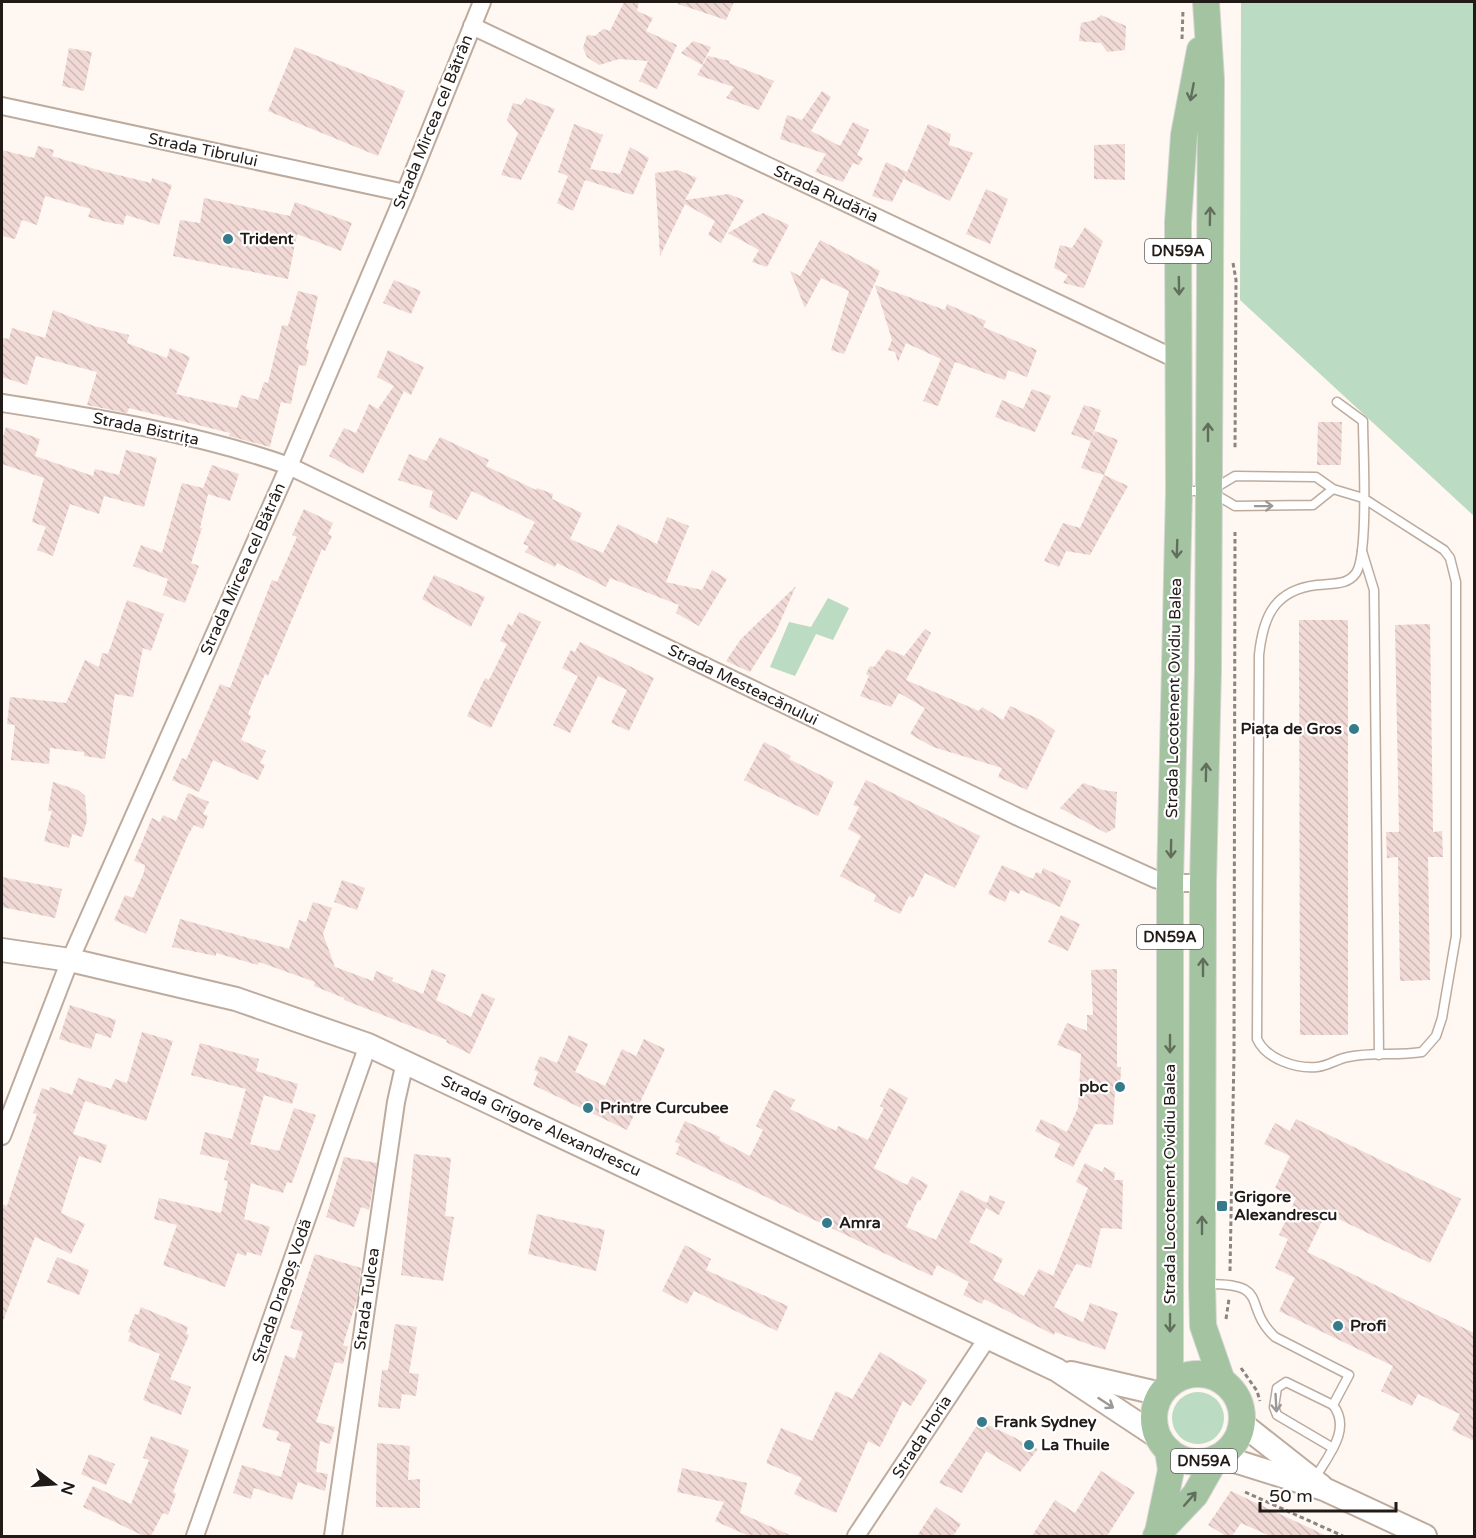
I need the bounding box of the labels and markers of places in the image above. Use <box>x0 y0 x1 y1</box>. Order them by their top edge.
place label: Trident <box>239 229 295 249</box>
marker: Trident <box>221 232 235 246</box>
place label: Piața de Gros <box>1241 719 1342 739</box>
marker: Piața de Gros <box>1347 722 1361 736</box>
place label: pbc <box>1079 1077 1108 1097</box>
marker: pbc <box>1113 1080 1127 1094</box>
place label: Printre Curcubee <box>600 1098 729 1118</box>
marker: Printre Curcubee <box>581 1101 595 1115</box>
place label: Grigore Alexandrescu <box>1234 1187 1337 1225</box>
marker: Grigore Alexandrescu <box>1215 1199 1229 1213</box>
place label: Amra <box>839 1213 881 1233</box>
marker: Amra <box>820 1216 834 1230</box>
place label: Profi <box>1350 1316 1386 1336</box>
marker: Profi <box>1331 1319 1345 1333</box>
place label: Frank Sydney <box>994 1412 1097 1432</box>
marker: Frank Sydney <box>975 1415 989 1429</box>
place label: La Thuile <box>1041 1435 1109 1455</box>
marker: La Thuile <box>1022 1438 1036 1452</box>

